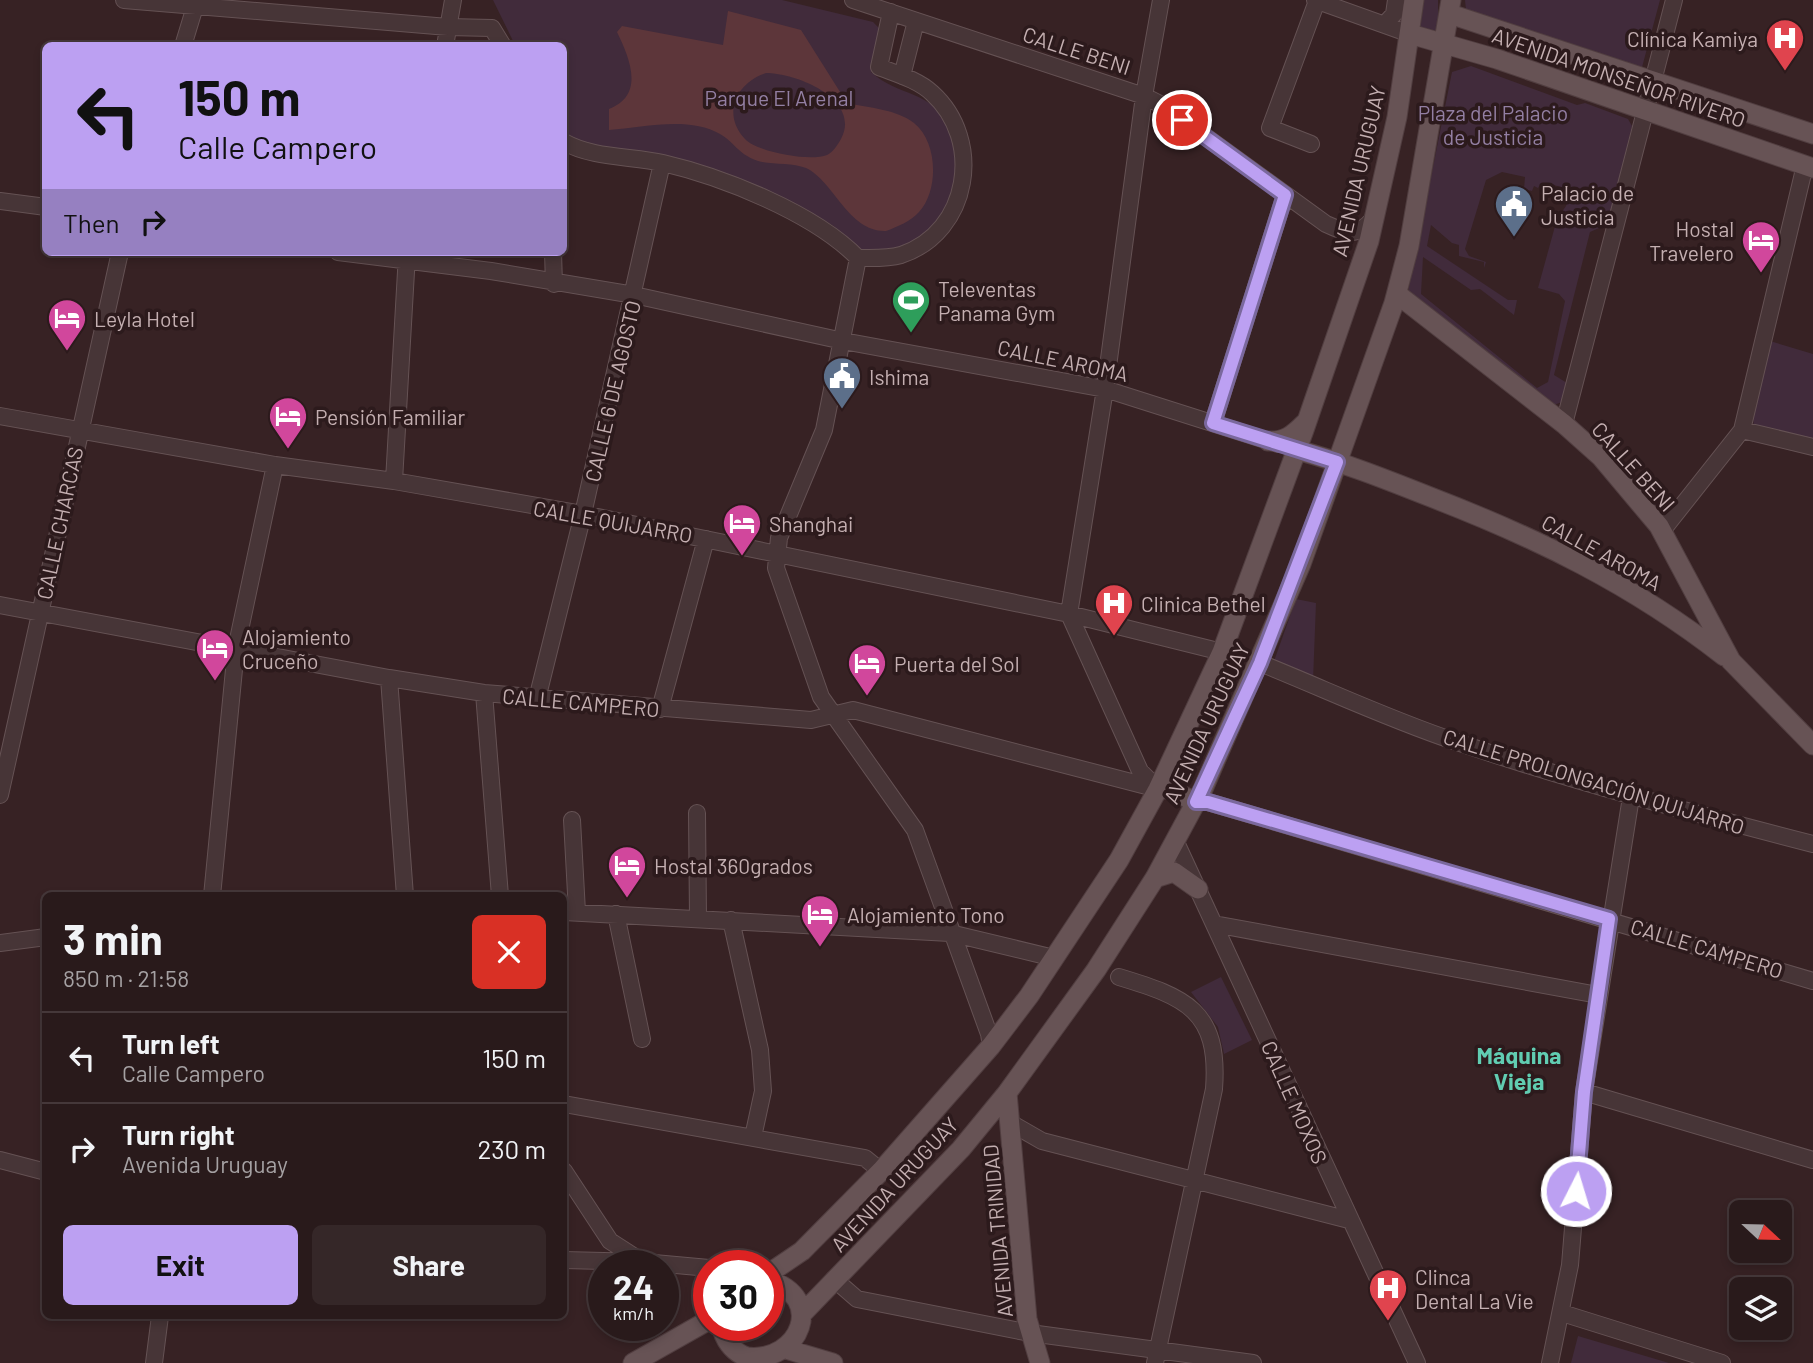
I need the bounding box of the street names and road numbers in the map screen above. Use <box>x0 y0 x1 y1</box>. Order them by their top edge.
street label: CALLE BENI <box>1020 21 1134 79</box>
street label: AVENIDA MONSEÑOR RIVERO <box>1489 22 1749 132</box>
street label: AVENIDA URUGUAY <box>1326 83 1390 259</box>
street label: CALLE 6 DE AGOSTO <box>579 298 645 484</box>
street label: CALLE AROMA <box>996 334 1131 386</box>
street label: CALLE BENI <box>1587 416 1681 516</box>
street label: CALLE CHARCAS <box>31 444 87 602</box>
street label: CALLE QUIJARRO <box>532 495 694 547</box>
street label: CALLE AROMA <box>1538 509 1666 595</box>
street label: AVENIDA URUGUAY <box>1158 638 1254 808</box>
street label: CALLE CAMPERO <box>501 683 661 721</box>
street label: CALLE PROLONGACIÓN QUIJARRO <box>1440 723 1748 839</box>
street label: CALLE CAMPERO <box>1628 913 1786 983</box>
street label: CALLE MOXOS <box>1257 1037 1333 1167</box>
street label: AVENIDA URUGUAY <box>825 1111 963 1256</box>
street label: AVENIDA TRINIDAD <box>977 1143 1017 1319</box>

